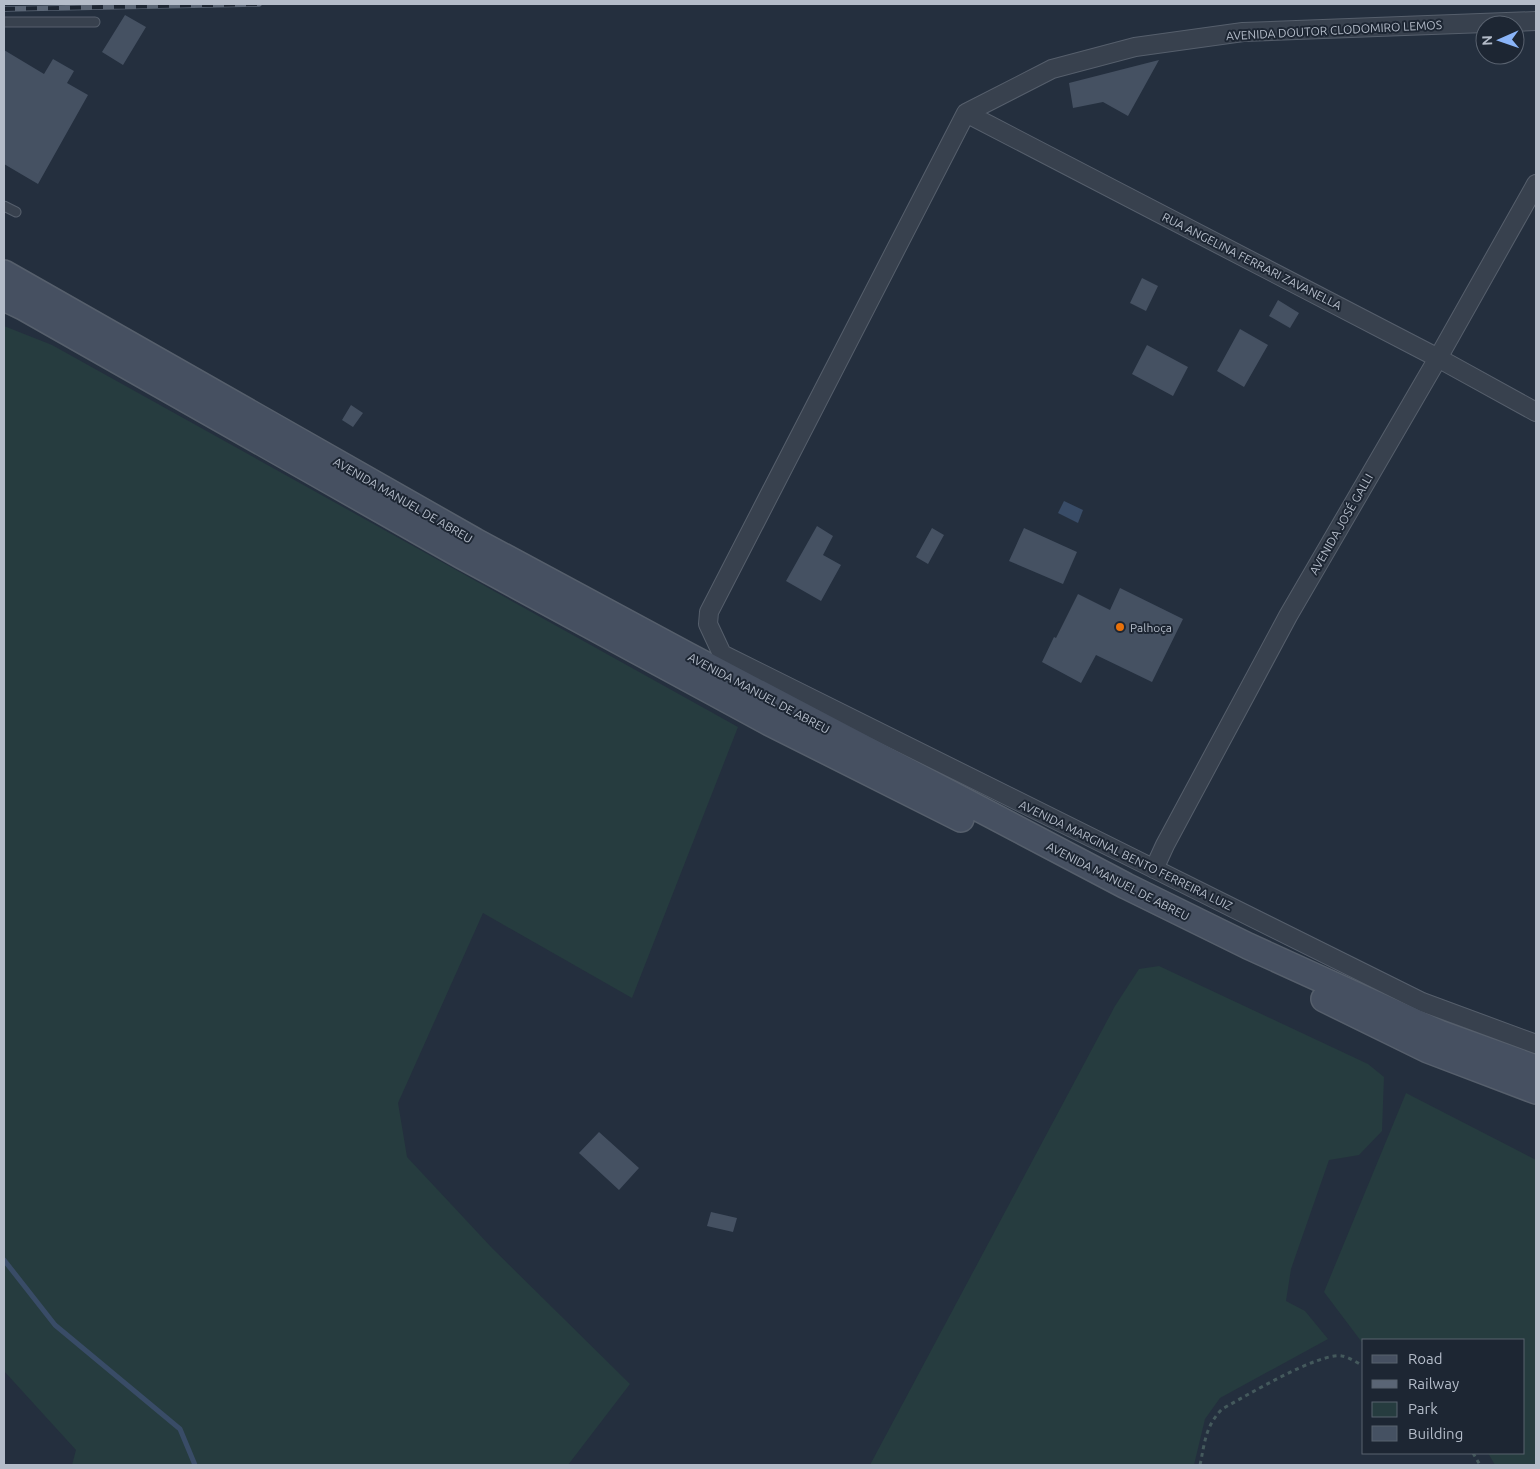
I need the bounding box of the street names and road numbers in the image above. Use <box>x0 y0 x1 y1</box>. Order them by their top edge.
street label: AVENIDA DOUTOR CLODOMIRO LEMOS <box>1226 18 1442 42</box>
street label: RUA ANGELINA FERRARI ZAVANELLA <box>1160 210 1344 312</box>
street label: AVENIDA MANUEL DE ABREU <box>331 455 475 545</box>
street label: AVENIDA JOSÉ GALLI <box>1307 471 1375 577</box>
street label: AVENIDA MANUEL DE ABREU <box>686 650 832 736</box>
street label: AVENIDA MARGINAL BENTO FERREIRA LUIZ <box>1017 798 1235 913</box>
street label: AVENIDA MANUEL DE ABREU <box>1045 839 1191 923</box>

